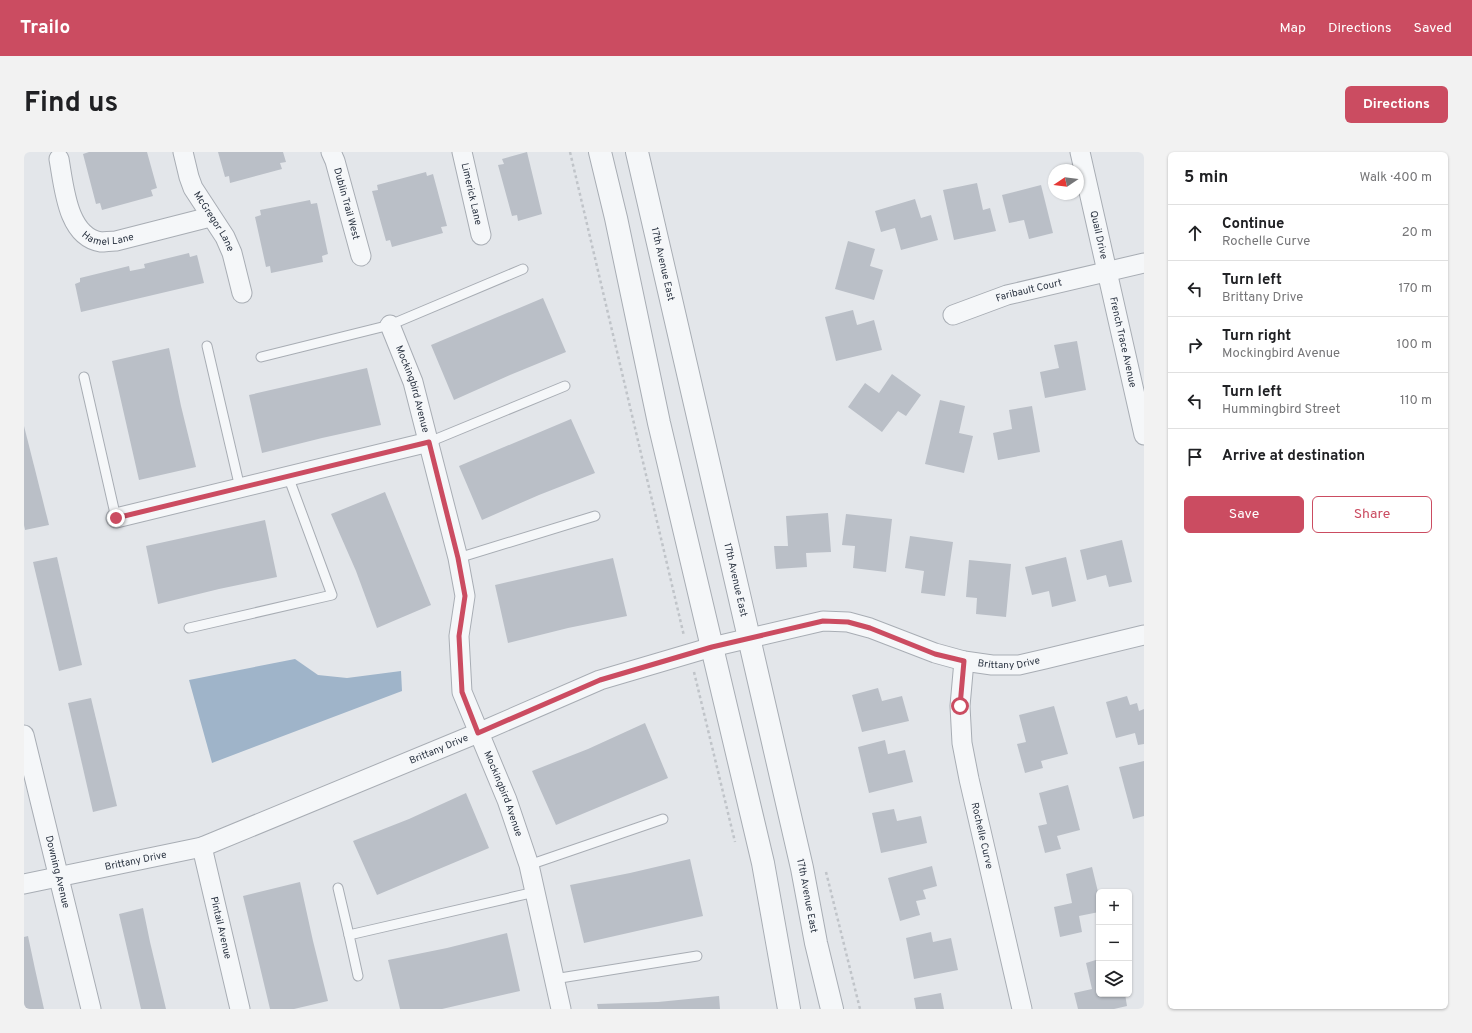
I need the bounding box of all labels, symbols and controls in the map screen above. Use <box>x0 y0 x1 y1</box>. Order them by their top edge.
text: Trailo <box>20 16 70 40</box>
text: Map <box>1280 20 1306 37</box>
text: Directions <box>1328 20 1392 37</box>
text: Saved <box>1414 20 1452 37</box>
text: Find us <box>24 86 118 122</box>
button: Directions <box>1345 86 1448 123</box>
street label: Limerick Lane <box>458 162 485 226</box>
north arrow <box>1048 164 1084 200</box>
street label: Dublin Trail West <box>331 166 363 241</box>
text: 5 min <box>1184 167 1228 189</box>
text: Walk · 400 m <box>1359 170 1432 186</box>
street label: McGregor Lane <box>190 189 237 254</box>
street label: Quail Drive <box>1087 209 1111 261</box>
text: Continue <box>1222 215 1284 234</box>
icon: ahead <box>1184 222 1206 244</box>
text: 20 m <box>1402 225 1432 241</box>
street label: 17th Avenue East <box>648 226 678 302</box>
street label: Hamel Lane <box>79 228 135 249</box>
text: Rochelle Curve <box>1222 234 1310 250</box>
text: Turn left <box>1222 271 1282 290</box>
street label: Faribault Court <box>994 276 1063 305</box>
icon: left <box>1184 278 1206 300</box>
text: 170 m <box>1398 281 1432 297</box>
text: Brittany Drive <box>1222 290 1303 306</box>
street label: French Trace Avenue <box>1106 296 1140 389</box>
text: Turn right <box>1222 327 1291 346</box>
icon: right <box>1184 334 1206 356</box>
text: 100 m <box>1396 337 1432 353</box>
street label: Mockingbird Avenue <box>392 343 432 434</box>
text: Mockingbird Avenue <box>1222 346 1340 362</box>
text: Turn left <box>1222 383 1282 402</box>
icon: left <box>1184 390 1206 412</box>
text: 110 m <box>1400 393 1432 409</box>
text: Hummingbird Street <box>1222 402 1340 418</box>
icon: arrive <box>1184 446 1206 468</box>
text: Arrive at destination <box>1222 447 1365 466</box>
button: Save <box>1184 496 1304 533</box>
button: Share <box>1312 496 1432 533</box>
route end <box>107 509 125 527</box>
street label: 17th Avenue East <box>721 542 750 618</box>
street label: Brittany Drive <box>977 654 1041 672</box>
route start <box>951 697 969 715</box>
street label: Brittany Drive <box>407 731 470 767</box>
street label: Mockingbird Avenue <box>481 749 525 838</box>
street label: Rochelle Curve <box>968 801 996 870</box>
street label: Downing Avenue <box>42 834 73 910</box>
street label: Brittany Drive <box>104 848 168 874</box>
street label: 17th Avenue East <box>794 857 821 934</box>
map controls <box>1096 889 1132 997</box>
button: + <box>1096 889 1132 925</box>
street label: Pintail Avenue <box>207 895 235 960</box>
button: − <box>1096 925 1132 961</box>
button: layers <box>1096 961 1132 997</box>

